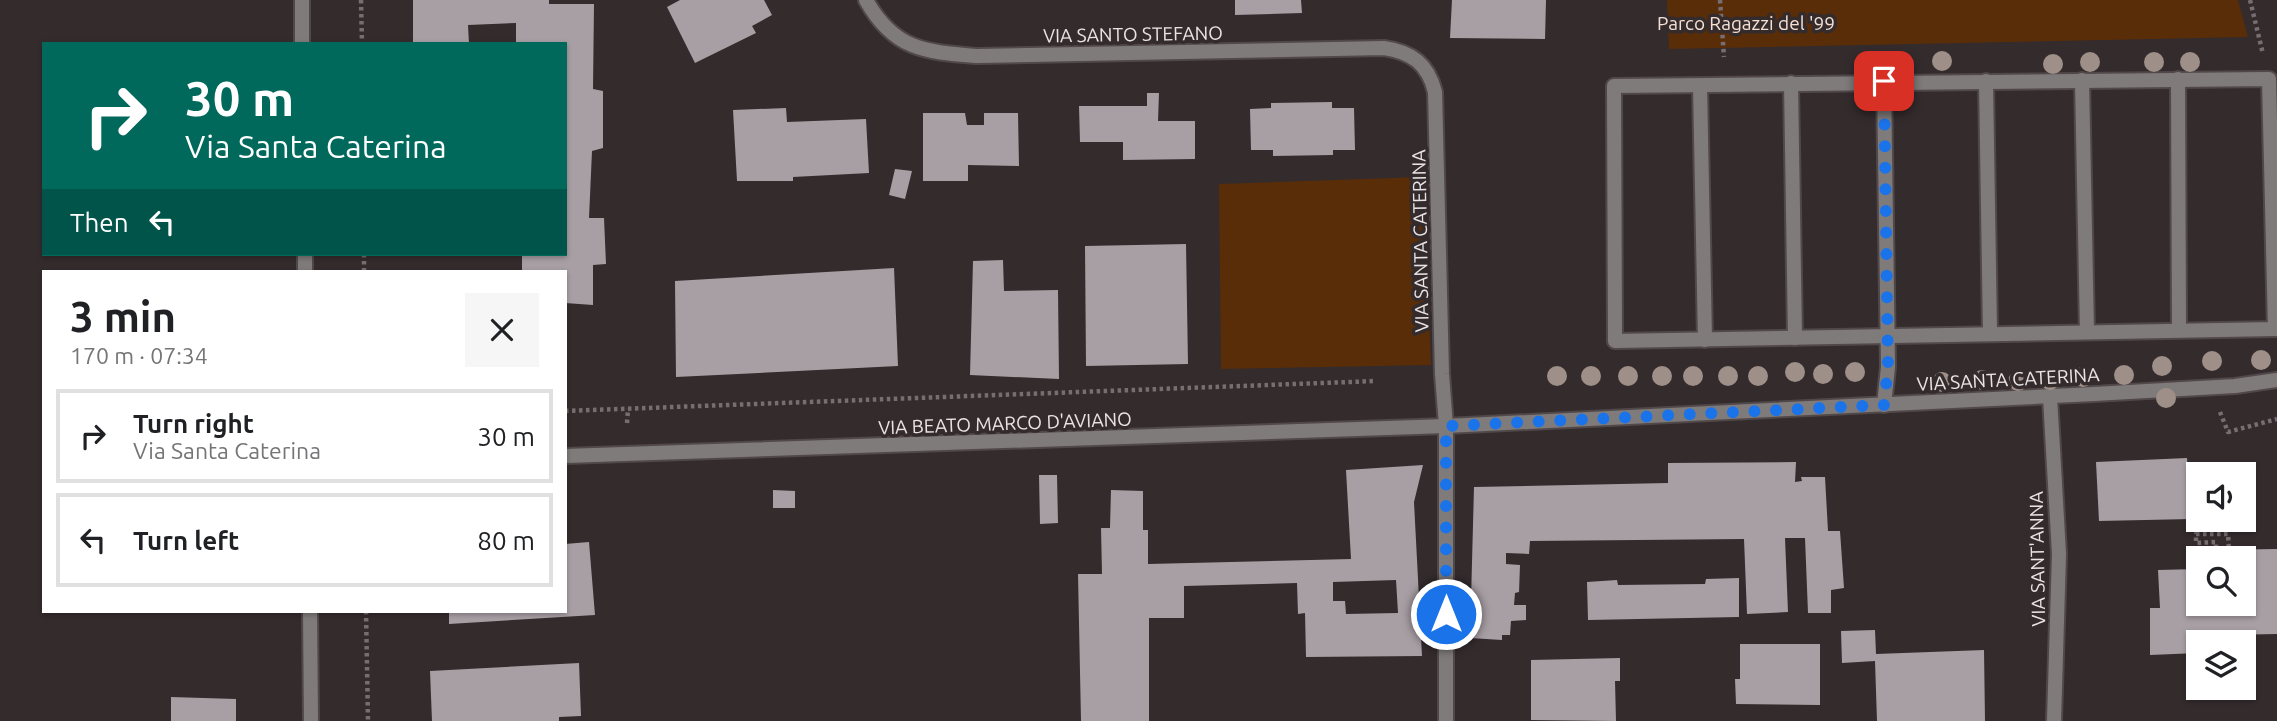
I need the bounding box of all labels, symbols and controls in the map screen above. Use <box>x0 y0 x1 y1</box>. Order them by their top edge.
park label: Parco Ragazzi del '99 <box>1657 12 1835 34</box>
street label: VIA SANTO STEFANO <box>1043 21 1223 47</box>
pin <box>1854 51 1914 111</box>
icon: arrive <box>1865 62 1903 100</box>
icon: right <box>70 70 161 161</box>
text: 30 m <box>185 70 294 125</box>
text: Via Santa Caterina <box>185 128 447 164</box>
street label: VIA SANTA CATERINA <box>1407 149 1433 333</box>
icon: left <box>143 203 181 241</box>
text: Then <box>70 208 129 237</box>
text: 3 min <box>70 293 176 340</box>
button: close <box>465 293 539 367</box>
text: 170 m · 07:34 <box>70 343 208 368</box>
street label: VIA SANTA CATERINA <box>1916 363 2101 395</box>
street label: VIA BEATO MARCO D'AVIANO <box>878 408 1132 438</box>
text: Turn right <box>133 409 254 438</box>
icon: right <box>74 417 112 455</box>
text: 30 m <box>477 422 535 451</box>
text: Via Santa Caterina <box>133 438 321 463</box>
map controls <box>2186 462 2256 700</box>
button: sound <box>2186 462 2256 532</box>
street label: VIA SANT'ANNA <box>2025 491 2049 627</box>
icon: left <box>74 521 112 559</box>
text: Turn left <box>133 526 239 555</box>
text: 80 m <box>477 526 535 555</box>
button: search <box>2186 546 2256 616</box>
position arrow <box>1409 577 1483 651</box>
button: layers <box>2186 630 2256 700</box>

